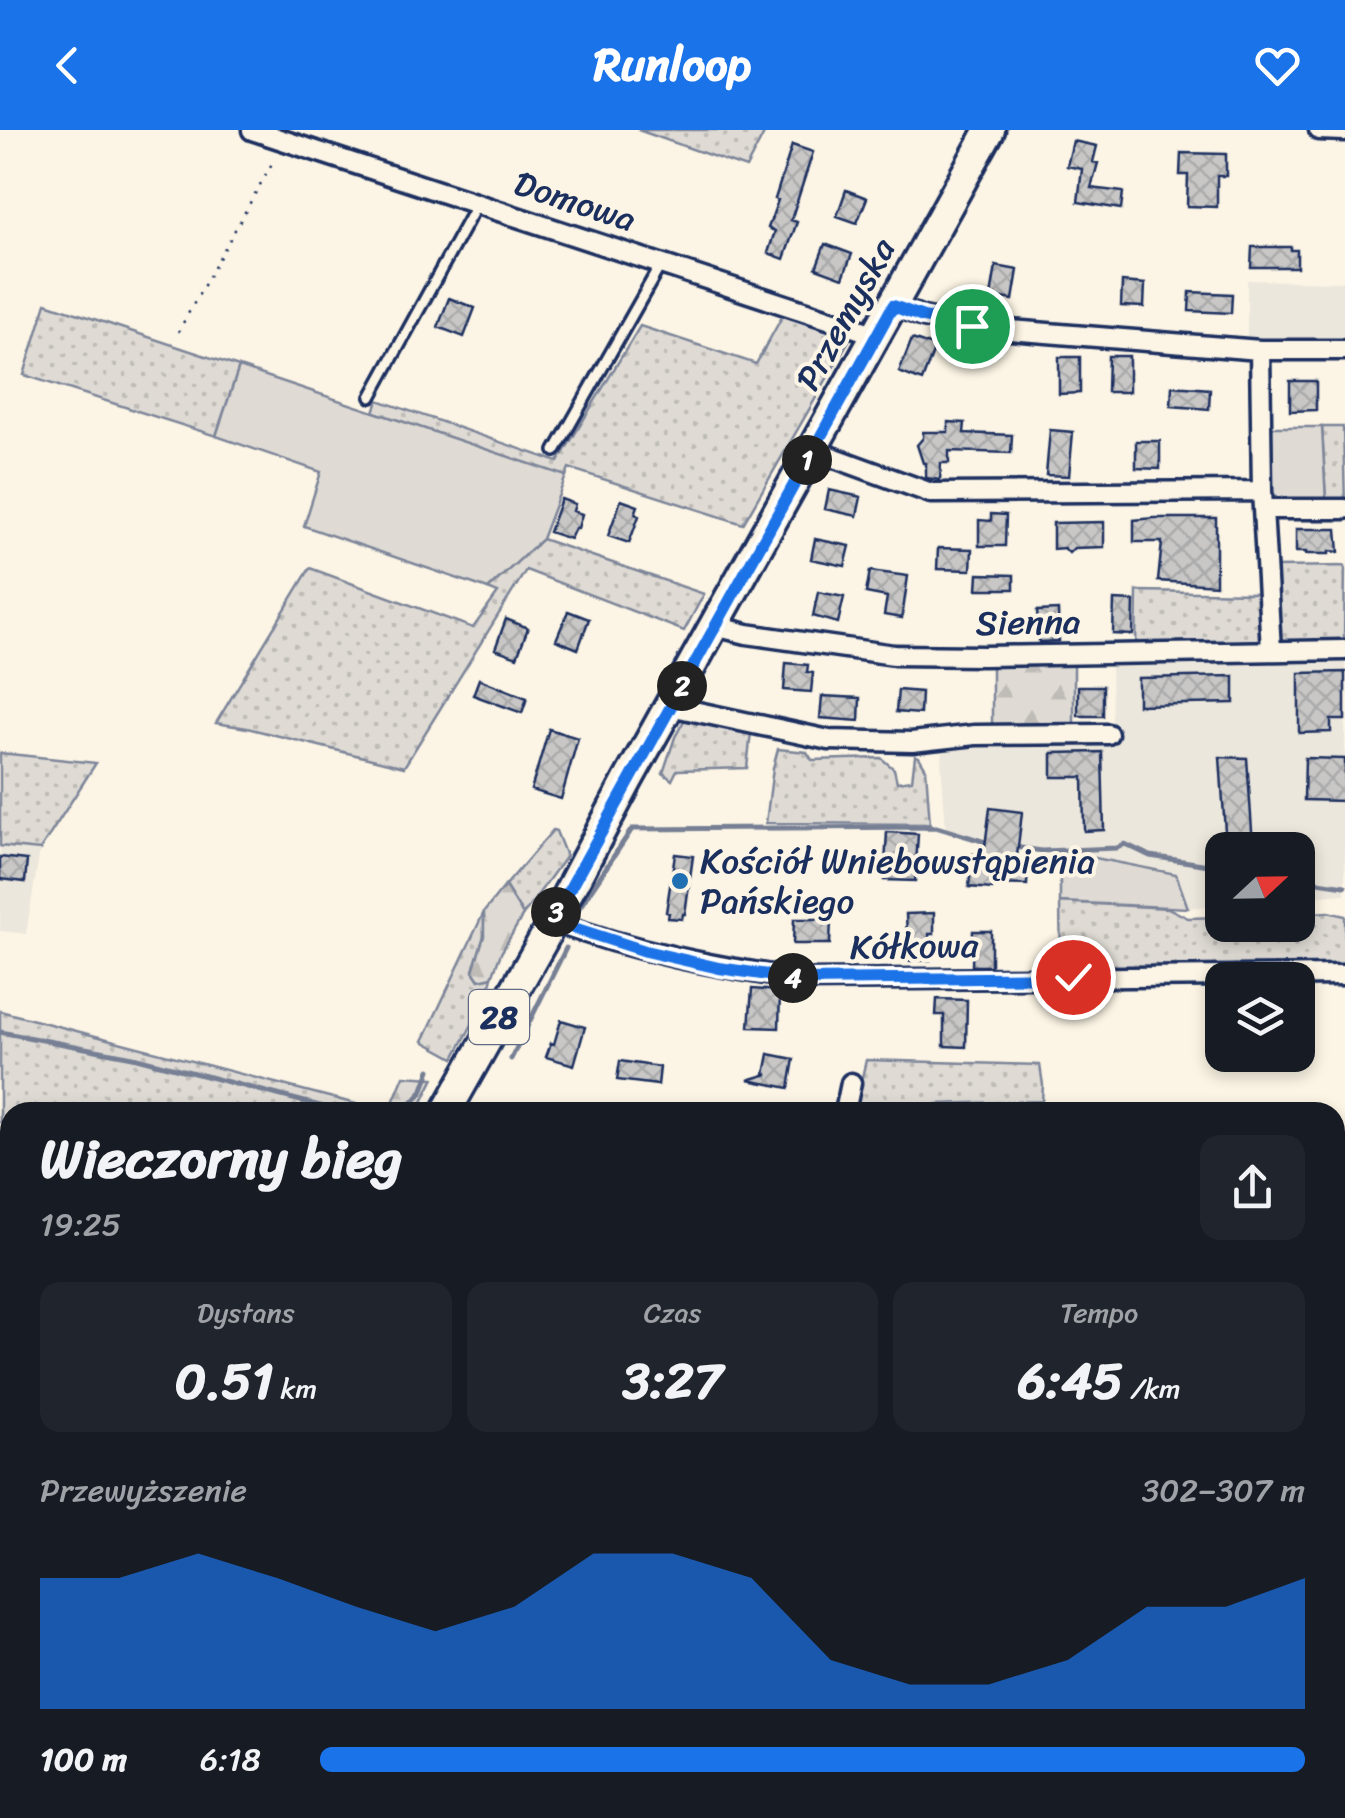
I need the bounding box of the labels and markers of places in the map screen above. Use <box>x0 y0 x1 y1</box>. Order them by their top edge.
pin <box>930 284 1015 369</box>
pin: 1 <box>782 435 832 485</box>
pin: 2 <box>657 661 707 711</box>
place label: Kościół Wniebowstąpienia Pańskiego <box>700 830 1095 932</box>
marker: Kościół Wniebowstąpienia Pańskiego <box>669 870 691 892</box>
pin: 3 <box>531 887 581 937</box>
pin <box>1031 935 1116 1020</box>
pin: 4 <box>768 953 818 1003</box>

